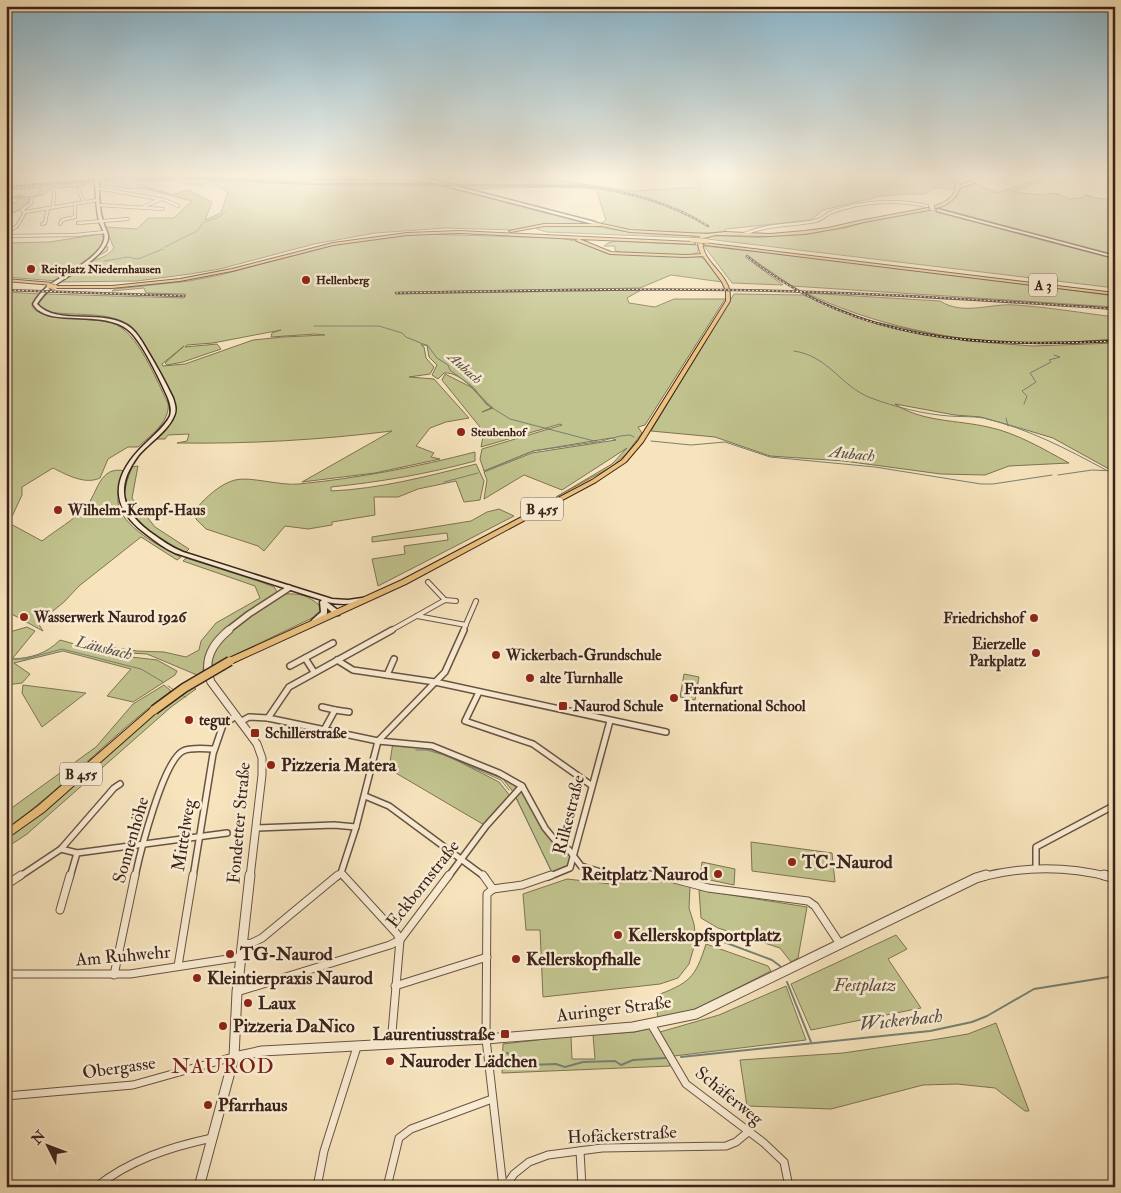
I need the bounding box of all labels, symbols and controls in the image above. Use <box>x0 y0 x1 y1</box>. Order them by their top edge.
place label: Reitplatz Niedernhausen <box>41 262 162 277</box>
marker: Reitplatz Niedernhausen <box>25 263 37 275</box>
place label: Hellenberg <box>316 273 370 288</box>
marker: Hellenberg <box>300 274 312 286</box>
road number: A 3 <box>1029 274 1057 296</box>
water label: Aubach <box>443 347 486 388</box>
place label: Steubenhof <box>471 425 528 440</box>
marker: Steubenhof <box>455 426 467 438</box>
water label: Aubach <box>826 441 876 466</box>
road number: B 455 <box>521 498 563 520</box>
place label: Wilhelm-Kempf-Haus <box>67 501 205 521</box>
marker: Wilhelm-Kempf-Haus <box>52 504 64 516</box>
place label: Wasserwerk Naurod 1926 <box>33 608 187 627</box>
place label: Friedrichshof <box>943 609 1027 628</box>
marker: Wasserwerk Naurod 1926 <box>18 611 30 623</box>
marker: Friedrichshof <box>1028 612 1040 624</box>
water label: Läusbach <box>73 631 134 665</box>
place label: Eierzelle Parkplatz <box>969 635 1027 672</box>
place label: Wickerbach-Grundschule <box>505 646 662 665</box>
marker: Eierzelle Parkplatz <box>1030 647 1042 659</box>
marker: Wickerbach-Grundschule <box>490 649 502 661</box>
place label: alte Turnhalle <box>540 669 624 688</box>
marker: alte Turnhalle <box>524 672 536 684</box>
place label: Frankfurt International School <box>684 680 806 716</box>
marker: Frankfurt International School <box>668 692 680 704</box>
place label: Naurod Schule <box>572 697 664 716</box>
marker: Naurod Schule <box>557 700 569 712</box>
place label: tegut <box>199 711 230 731</box>
marker: tegut <box>183 714 195 726</box>
place label: Schillerstraße <box>265 724 348 743</box>
marker: Schillerstraße <box>249 727 261 739</box>
place label: Pizzeria Matera <box>281 754 397 777</box>
marker: Pizzeria Matera <box>265 759 277 771</box>
street label: Fondetter Straße <box>222 761 256 885</box>
road number: B 455 <box>60 762 102 786</box>
street label: Rilkestraße <box>548 772 590 857</box>
street label: Sonnenhöhe <box>108 794 154 886</box>
street label: Mittelweg <box>167 796 201 873</box>
street label: Eckbornstraße <box>381 835 465 933</box>
place label: TC-Naurod <box>801 851 893 874</box>
marker: TC-Naurod <box>786 856 798 868</box>
place label: Reitplatz Naurod <box>581 863 708 886</box>
marker: Reitplatz Naurod <box>712 868 724 880</box>
place label: Kellerskopfsportplatz <box>628 924 782 947</box>
marker: Kellerskopfsportplatz <box>612 929 624 941</box>
street label: Am Ruhwehr <box>74 940 172 972</box>
place label: TG-Naurod <box>239 943 333 966</box>
marker: TG-Naurod <box>224 948 236 960</box>
place label: Kellerskopfhalle <box>526 948 641 971</box>
marker: Kellerskopfhalle <box>510 953 522 965</box>
place label: Kleintierpraxis Naurod <box>207 967 373 990</box>
marker: Kleintierpraxis Naurod <box>191 972 203 984</box>
park label: Festplatz <box>833 974 896 997</box>
street label: Auringer Straße <box>554 990 673 1028</box>
place label: Laux <box>258 992 297 1015</box>
marker: Laux <box>242 997 254 1009</box>
water label: Wickerbach <box>858 1004 944 1036</box>
place label: Pizzeria DaNico <box>233 1015 355 1038</box>
marker: Pizzeria DaNico <box>217 1020 229 1032</box>
place label: Laurentiusstraße <box>373 1023 495 1046</box>
marker: Laurentiusstraße <box>499 1028 511 1040</box>
place label: Nauroder Lädchen <box>399 1050 538 1073</box>
street label: Obergasse <box>81 1051 158 1085</box>
district label: NAUROD <box>171 1053 275 1080</box>
marker: Nauroder Lädchen <box>384 1055 396 1067</box>
street label: Schäferweg <box>690 1061 769 1131</box>
place label: Pfarrhaus <box>218 1094 287 1117</box>
marker: Pfarrhaus <box>202 1099 214 1111</box>
north arrow <box>22 1120 72 1170</box>
street label: Hofäckerstraße <box>567 1121 678 1149</box>
text: N <box>28 1127 50 1149</box>

